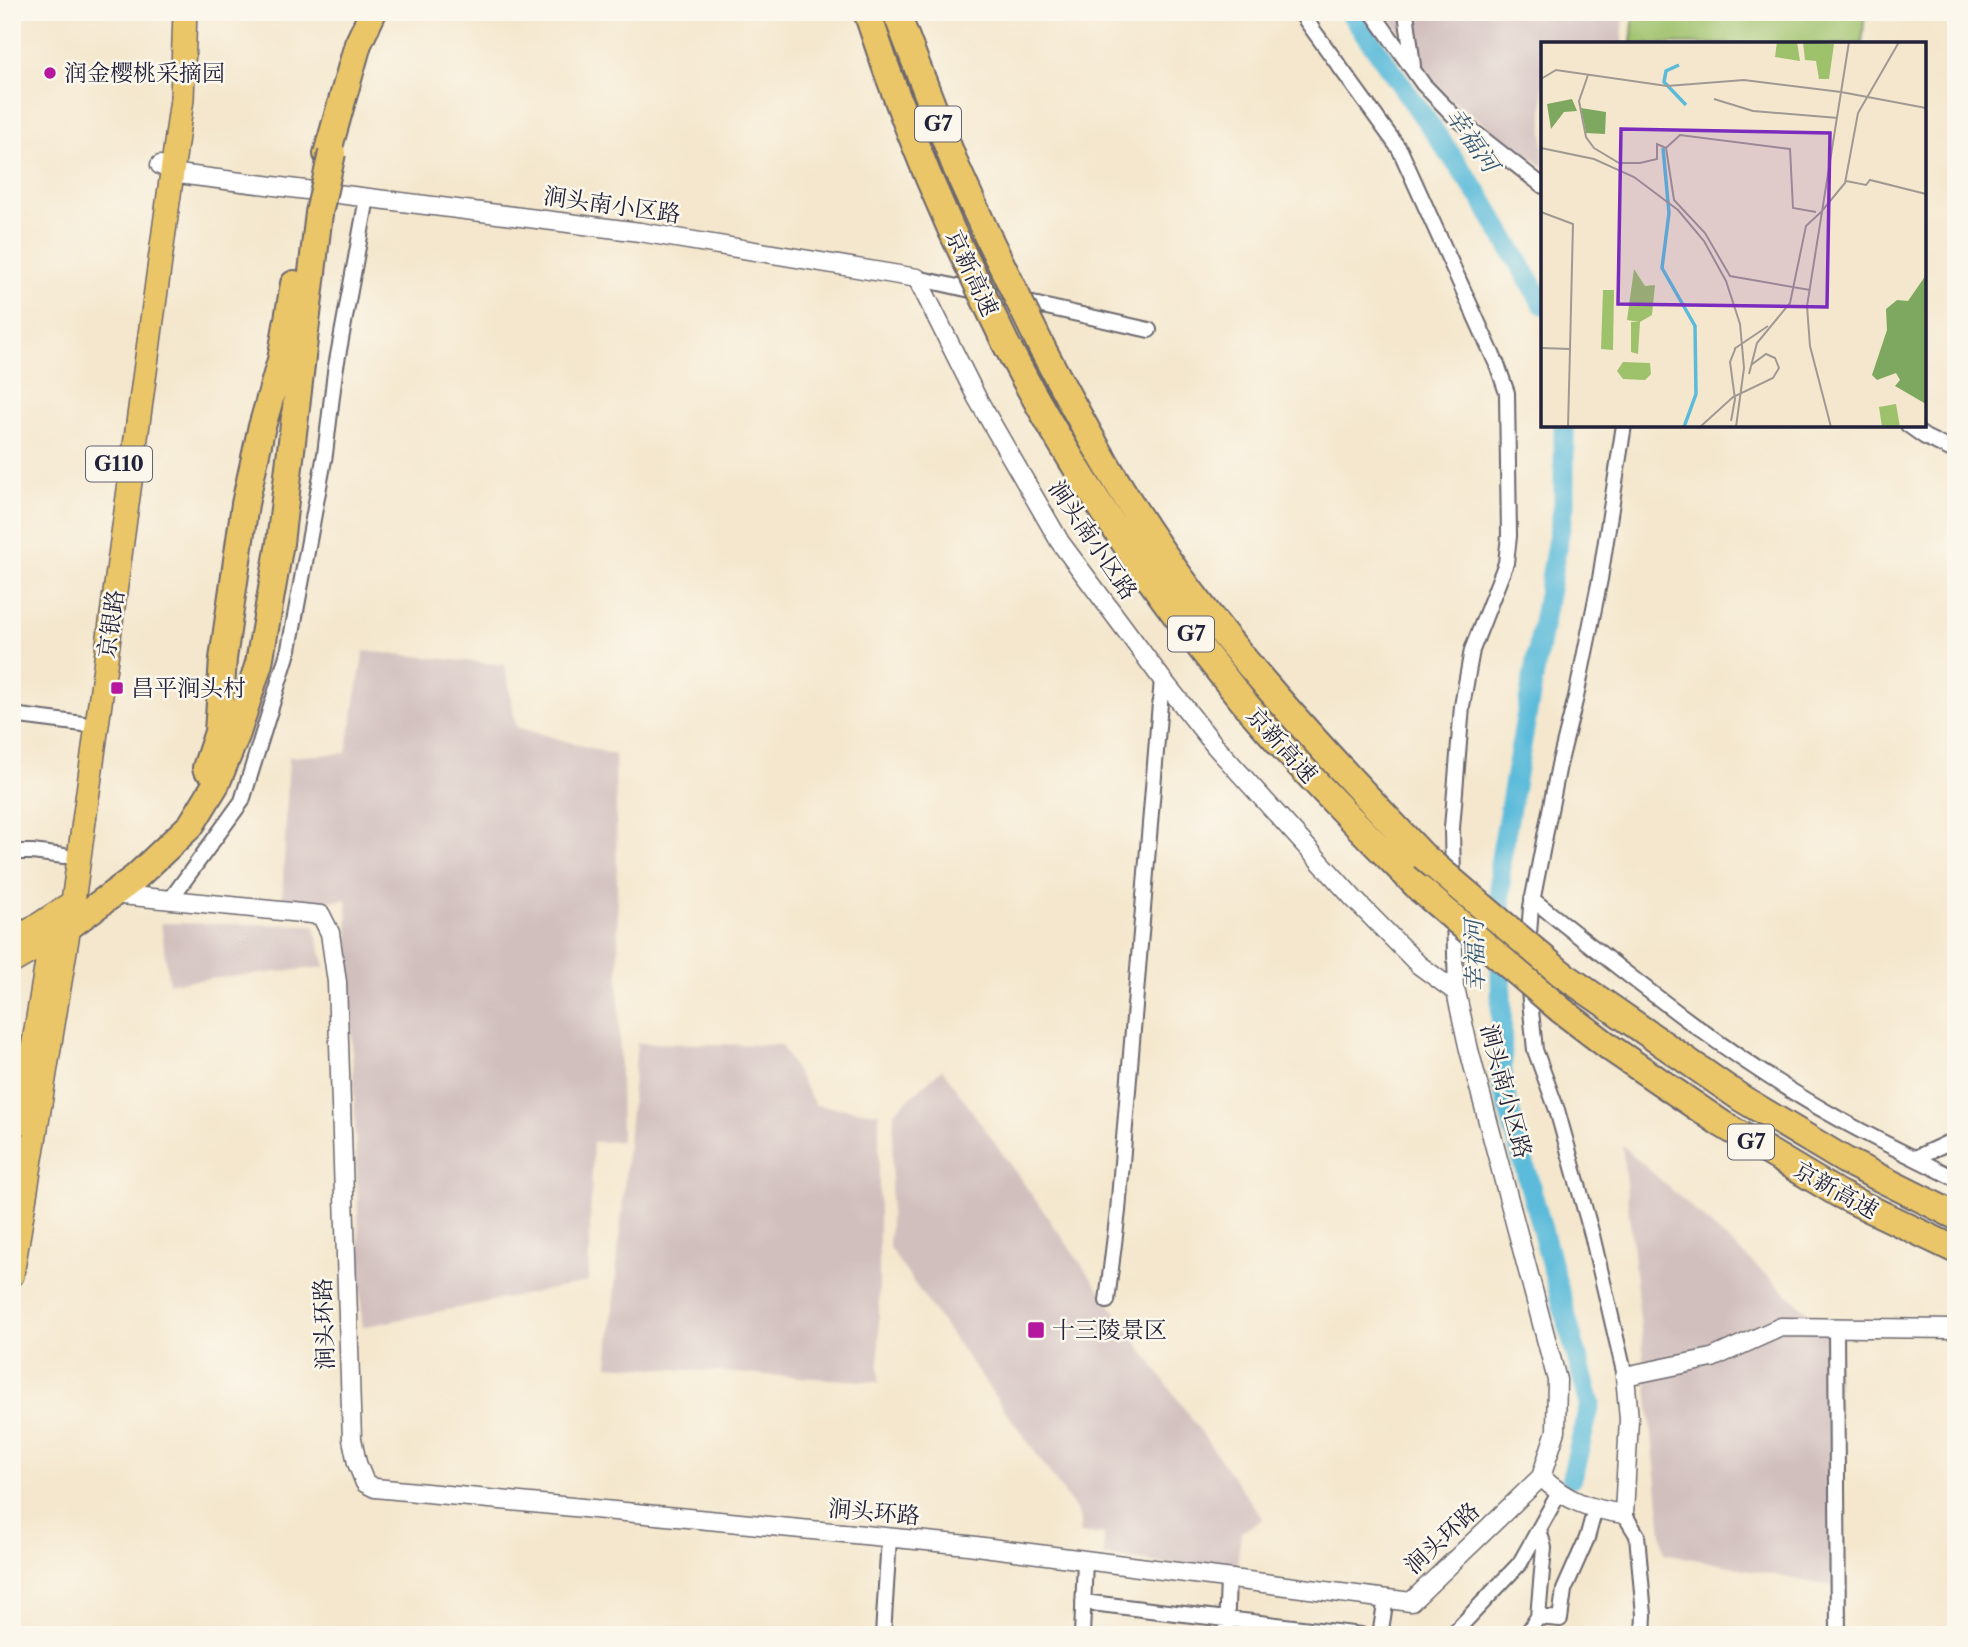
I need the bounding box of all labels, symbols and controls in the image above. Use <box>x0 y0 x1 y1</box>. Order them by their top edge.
inset map <box>1541 42 1926 427</box>
place label: 润金樱桃采摘园 <box>64 59 225 87</box>
marker: 润金樱桃采摘园 <box>42 65 58 81</box>
water label: 幸福河 <box>1440 102 1507 181</box>
road number: G7 <box>915 106 961 142</box>
street label: 涧头南小区路 <box>542 182 682 228</box>
street label: 京新高速 <box>940 225 1004 321</box>
road number: G110 <box>86 447 152 482</box>
street label: 涧头南小区路 <box>1043 475 1143 605</box>
street label: 京银路 <box>92 588 130 660</box>
road number: G7 <box>1168 616 1214 652</box>
place label: 昌平涧头村 <box>131 674 246 702</box>
marker: 昌平涧头村 <box>109 680 125 696</box>
street label: 京新高速 <box>1241 701 1323 789</box>
water label: 幸福河 <box>1459 916 1490 992</box>
street label: 涧头南小区路 <box>1475 1021 1537 1161</box>
road number: G7 <box>1728 1124 1774 1160</box>
street label: 京新高速 <box>1789 1155 1883 1225</box>
street label: 涧头环路 <box>308 1278 340 1370</box>
place label: 十三陵景区 <box>1052 1316 1167 1344</box>
marker: 十三陵景区 <box>1026 1320 1046 1340</box>
street label: 涧头环路 <box>827 1494 921 1530</box>
street label: 涧头环路 <box>1399 1496 1485 1580</box>

